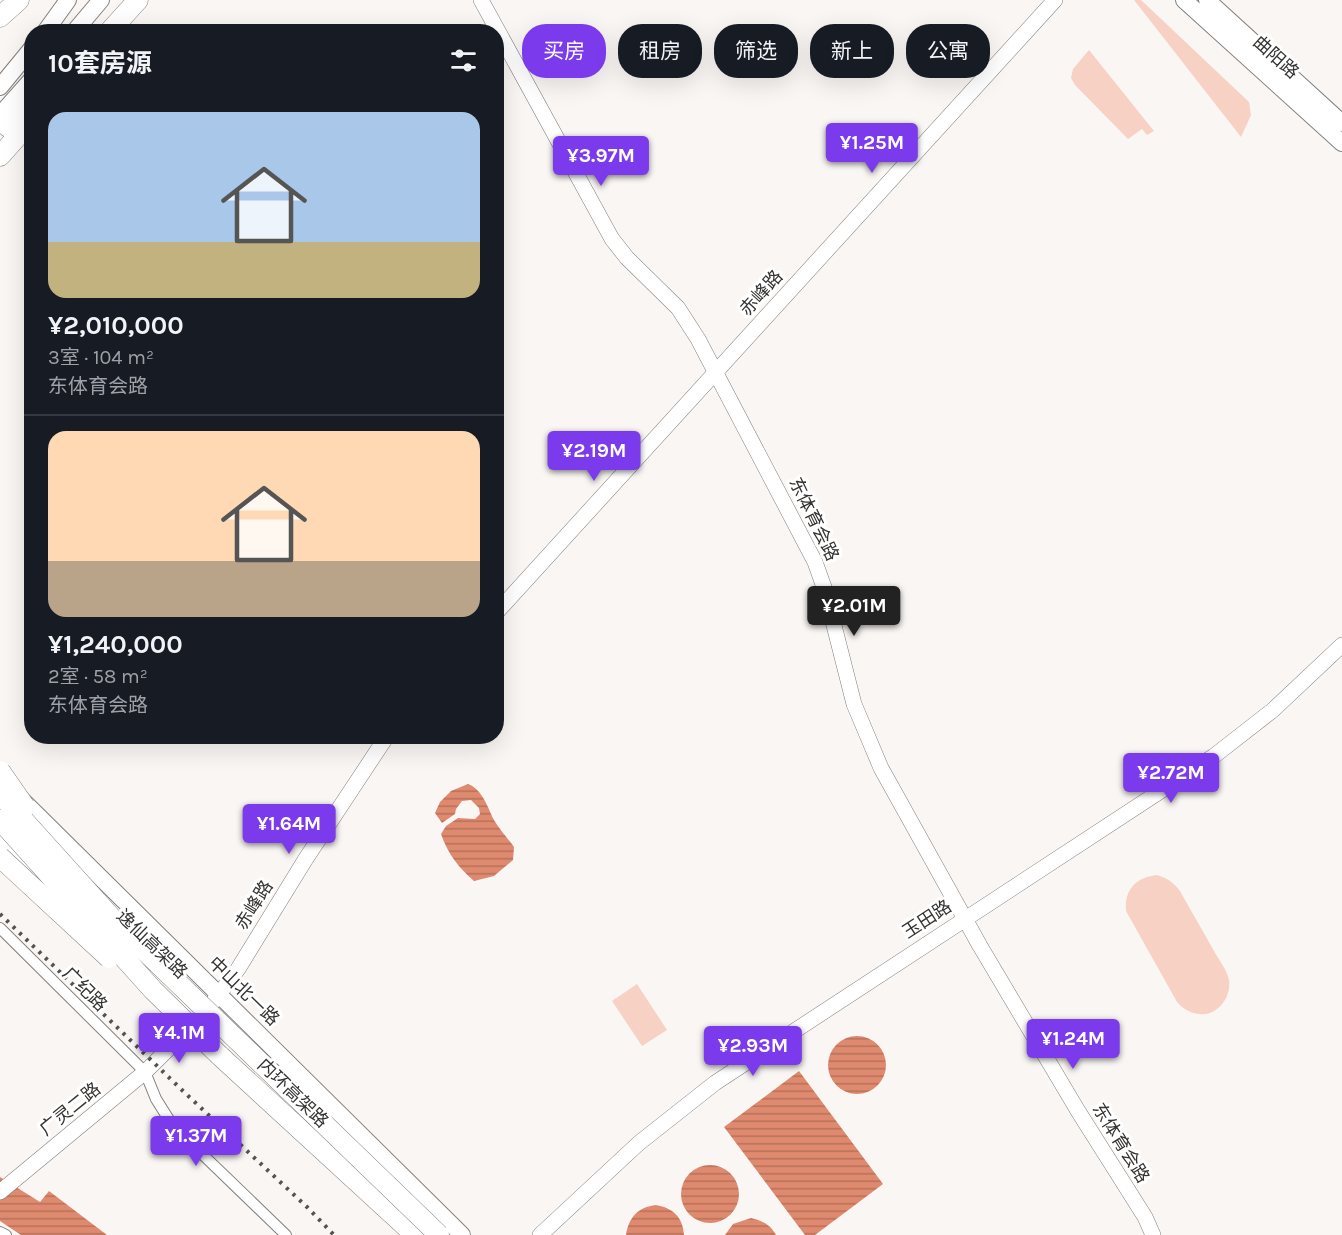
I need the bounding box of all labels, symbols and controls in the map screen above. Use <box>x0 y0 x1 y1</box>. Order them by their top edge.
chip: 买房 <box>522 24 606 78</box>
chip: 租房 <box>618 24 702 78</box>
chip: 筛选 <box>714 24 798 78</box>
chip: 新上 <box>810 24 894 78</box>
chip: 公寓 <box>906 24 990 78</box>
street label: 曲阳路 <box>1249 31 1303 83</box>
icon: filters <box>447 44 480 77</box>
text: 10套房源 <box>48 48 152 79</box>
pin: ¥1.25M <box>823 123 921 174</box>
text: ¥1.25M <box>840 131 904 154</box>
pin: ¥3.97M <box>552 136 650 187</box>
text: ¥3.97M <box>567 144 635 167</box>
icon: home <box>210 151 318 259</box>
street label: 赤峰路 <box>735 266 787 320</box>
text: ¥2,010,000 <box>48 310 184 341</box>
text: 3室 · 104 m² <box>48 346 154 369</box>
text: 东体育会路 <box>48 375 148 398</box>
pin: ¥2.19M <box>545 431 643 482</box>
text: ¥2.19M <box>562 439 626 462</box>
icon: home <box>210 470 318 578</box>
street label: 东体育会路 <box>784 474 844 564</box>
pin: ¥2.01M <box>805 586 903 637</box>
text: ¥2.01M <box>821 594 887 617</box>
text: ¥1,240,000 <box>48 629 183 660</box>
text: 2室 · 58 m² <box>48 665 148 688</box>
text: 东体育会路 <box>48 694 148 717</box>
pin: ¥2.72M <box>1122 753 1220 804</box>
text: ¥2.72M <box>1137 761 1205 784</box>
pin: ¥1.64M <box>240 804 338 855</box>
text: ¥1.64M <box>257 812 321 835</box>
street label: 赤峰路 <box>230 876 278 934</box>
street label: 玉田路 <box>898 895 956 943</box>
street label: 逸仙高架路 <box>112 905 192 983</box>
street label: 中山北一路 <box>204 952 284 1030</box>
street label: 广纪路 <box>58 962 112 1016</box>
pin: ¥4.1M <box>137 1013 221 1064</box>
pin: ¥1.24M <box>1024 1019 1122 1070</box>
text: ¥4.1M <box>153 1021 205 1044</box>
pin: ¥2.93M <box>704 1026 802 1077</box>
text: ¥1.24M <box>1041 1027 1105 1050</box>
text: ¥2.93M <box>718 1034 788 1057</box>
street label: 内环高架路 <box>253 1054 333 1132</box>
street label: 广灵二路 <box>35 1078 105 1140</box>
street label: 东体育会路 <box>1088 1099 1154 1187</box>
pin: ¥1.37M <box>147 1116 245 1167</box>
text: ¥1.37M <box>164 1124 228 1147</box>

